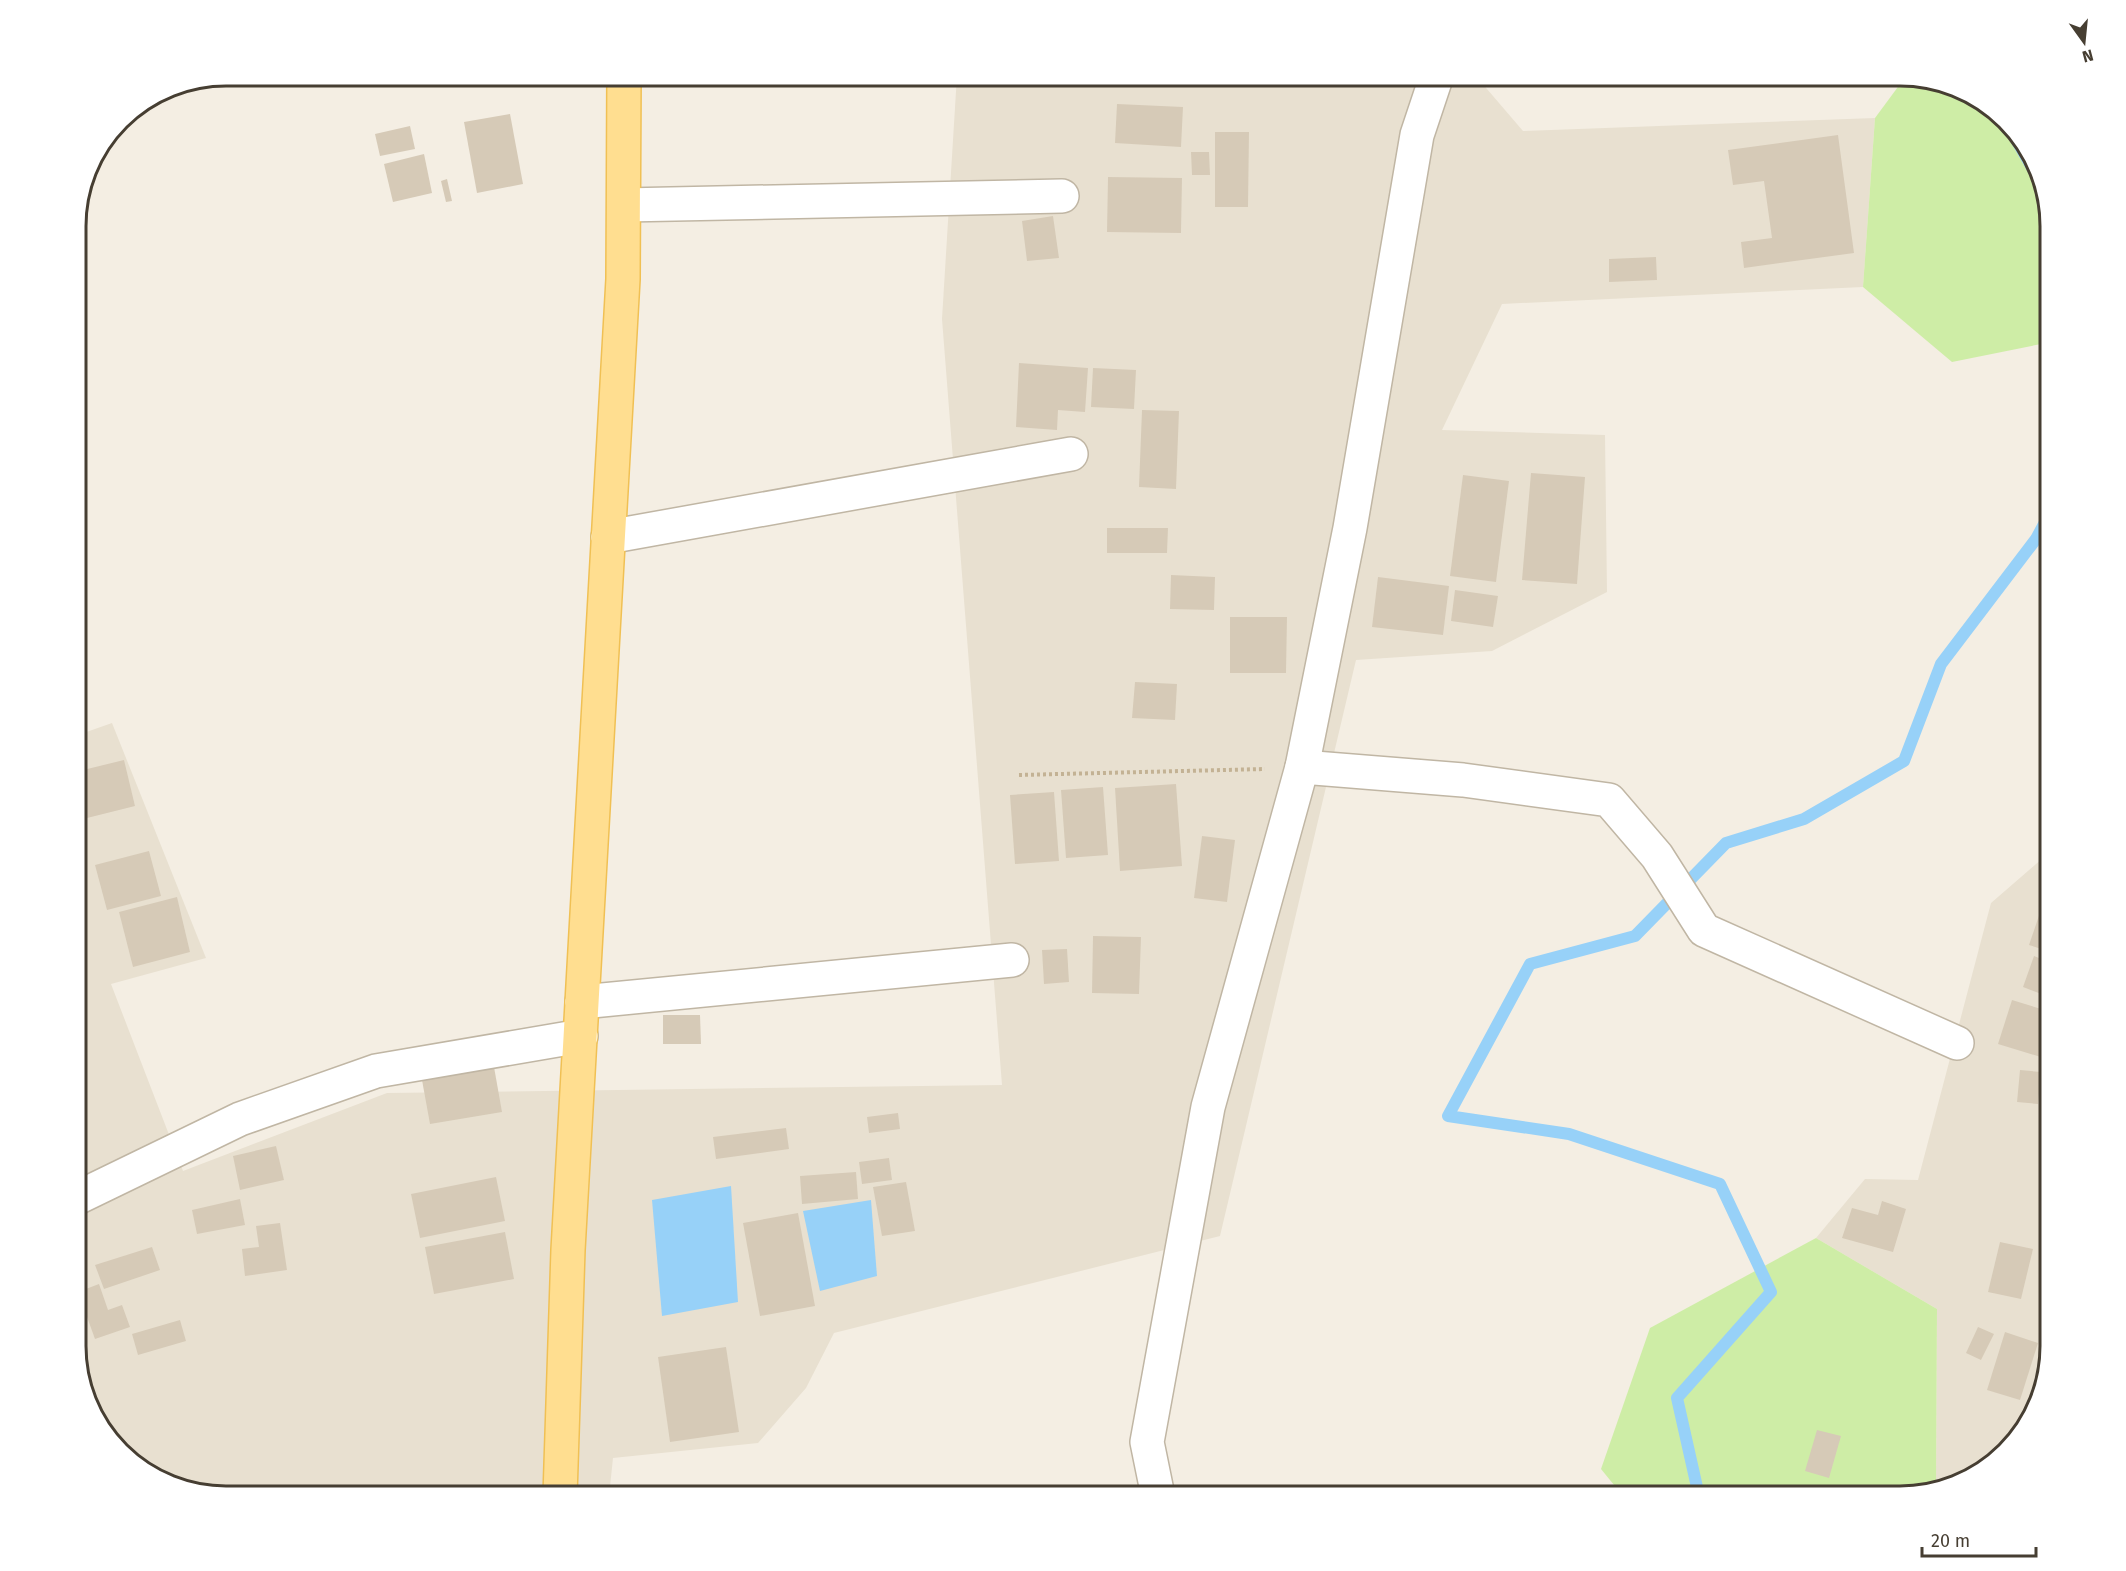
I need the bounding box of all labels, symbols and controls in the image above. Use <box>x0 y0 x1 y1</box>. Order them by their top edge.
north arrow <box>2054 12 2114 72</box>
text: N <box>2080 45 2095 67</box>
scale bar <box>1922 1520 2036 1558</box>
text: 20 m <box>1931 1530 1970 1552</box>

